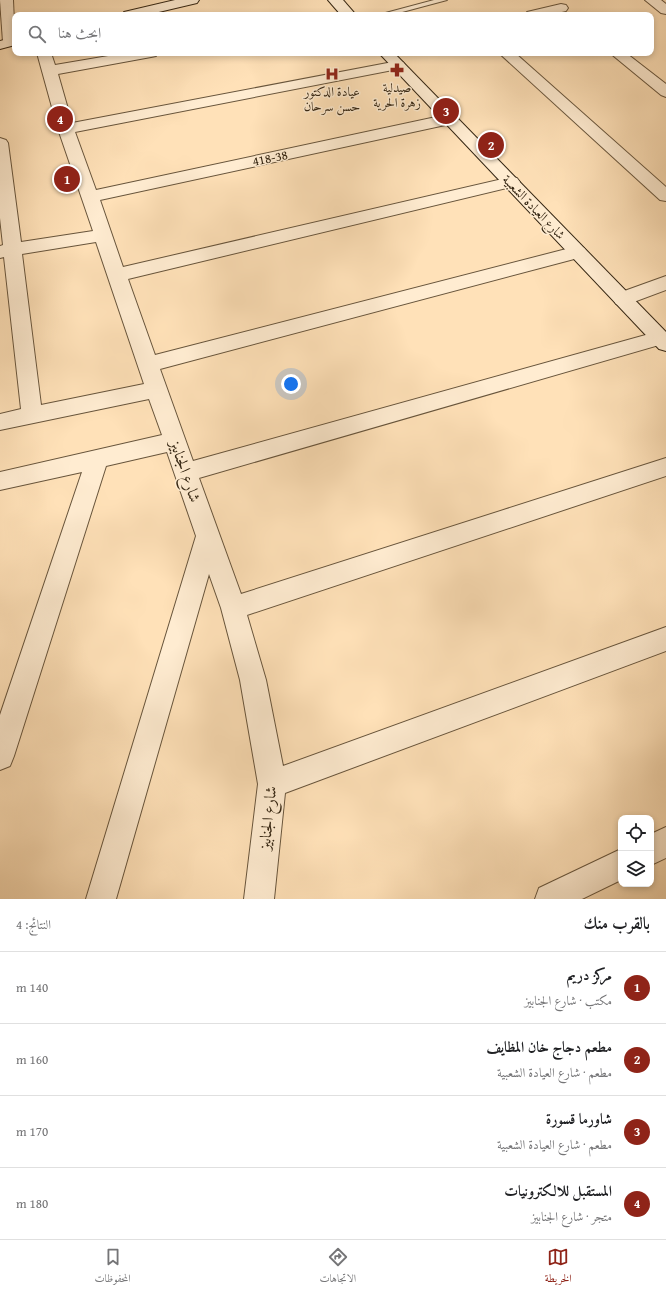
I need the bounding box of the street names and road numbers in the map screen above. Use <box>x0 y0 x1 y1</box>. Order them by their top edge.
street label: 418-38 <box>251 145 289 171</box>
street label: شارع العيادة الشعبية <box>497 170 570 245</box>
street label: شارع الجنابيز <box>162 435 208 506</box>
street label: شارع الجنابيز <box>251 785 284 853</box>

